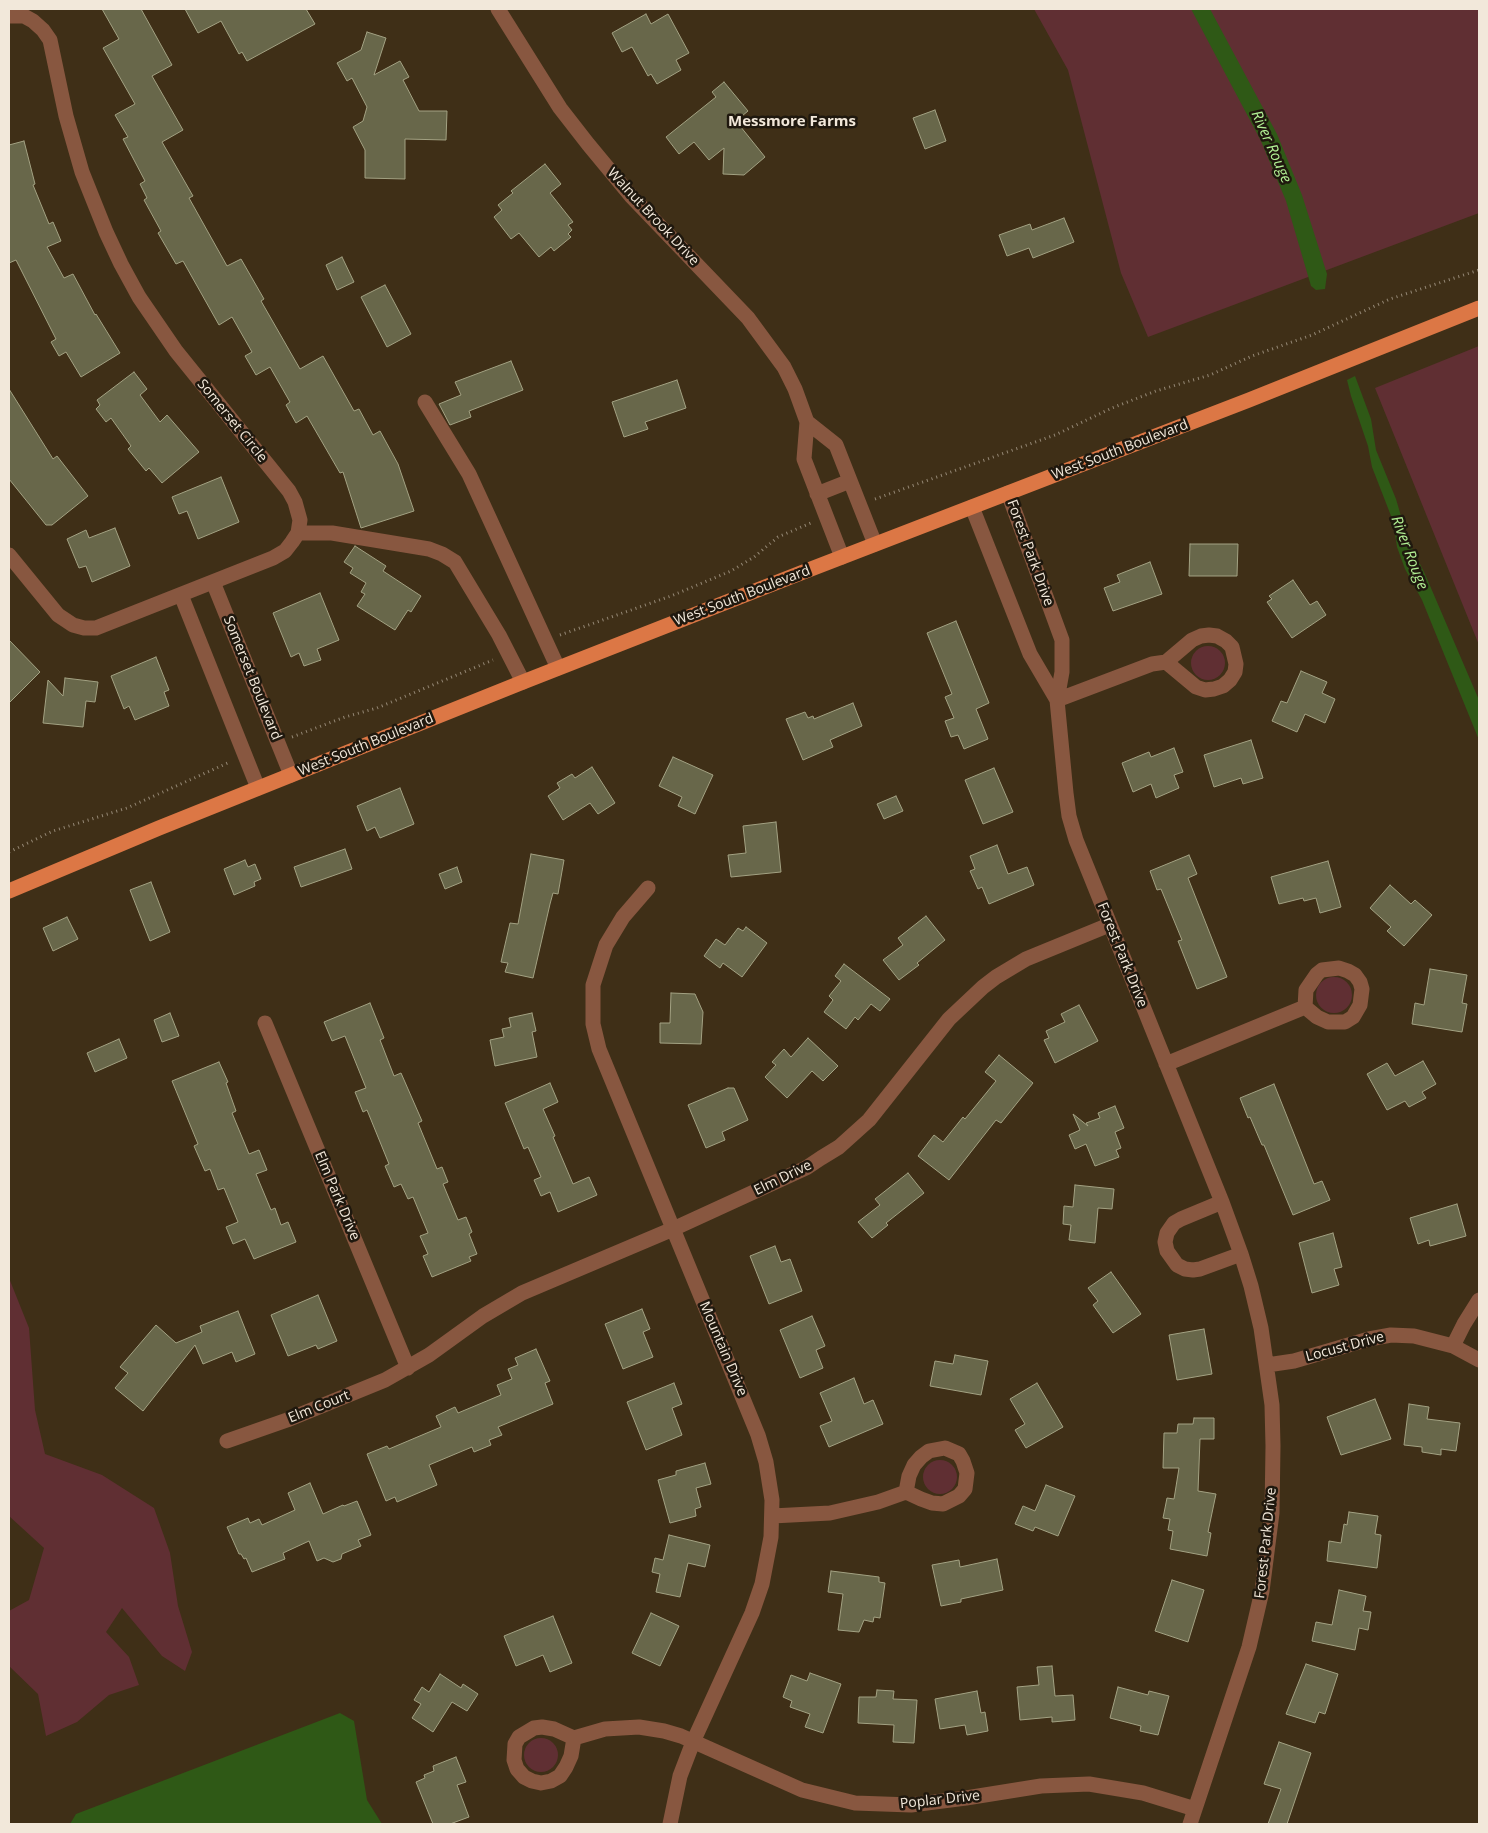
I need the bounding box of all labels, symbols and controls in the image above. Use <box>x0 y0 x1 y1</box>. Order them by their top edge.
water label: River Rouge <box>1247 108 1295 186</box>
district label: Messmore Farms <box>728 113 856 131</box>
street label: Walnut Brook Drive <box>604 165 702 269</box>
street label: Somerset Circle <box>193 376 271 466</box>
street label: West South Boulevard <box>1050 416 1190 484</box>
street label: Forest Park Drive <box>1003 498 1057 608</box>
water label: River Rouge <box>1387 514 1431 592</box>
street label: West South Boulevard <box>672 562 812 630</box>
street label: Somerset Boulevard <box>219 614 285 742</box>
street label: West South Boulevard <box>296 710 436 780</box>
street label: Forest Park Drive <box>1093 900 1151 1010</box>
street label: Elm Park Drive <box>311 1149 363 1243</box>
street label: Elm Drive <box>751 1157 815 1199</box>
street label: Mountain Drive <box>696 1299 750 1399</box>
street label: Locust Drive <box>1304 1328 1386 1366</box>
street label: Elm Court <box>286 1387 352 1427</box>
street label: Forest Park Drive <box>1252 1487 1280 1599</box>
street label: Poplar Drive <box>899 1787 981 1813</box>

